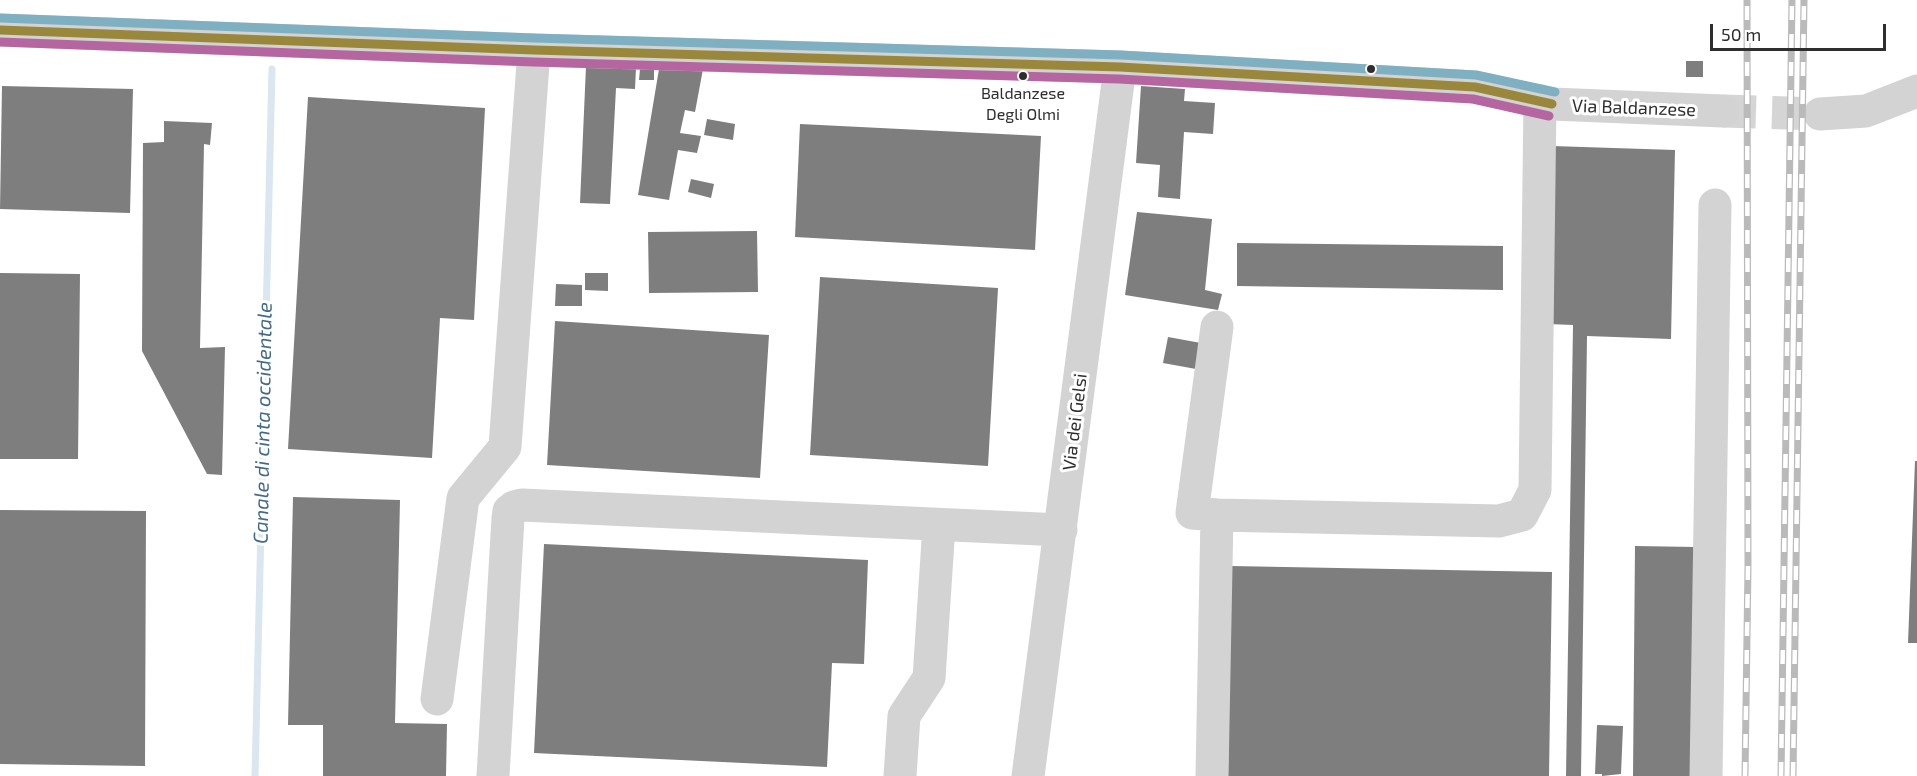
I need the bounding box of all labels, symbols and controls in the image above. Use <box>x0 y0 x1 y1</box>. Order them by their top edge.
scale bar <box>1713 12 1888 50</box>
text: 50 m <box>1721 23 1761 45</box>
unlabelled marker <box>1365 63 1377 75</box>
marker: Baldanzese Degli Olmi <box>1017 70 1029 82</box>
place label: Baldanzese Degli Olmi <box>981 84 1065 122</box>
street label: Via Baldanzese <box>1572 95 1696 121</box>
water label: Canale di cinta occidentale <box>249 302 277 544</box>
street label: Via dei Gelsi <box>1058 372 1092 472</box>

